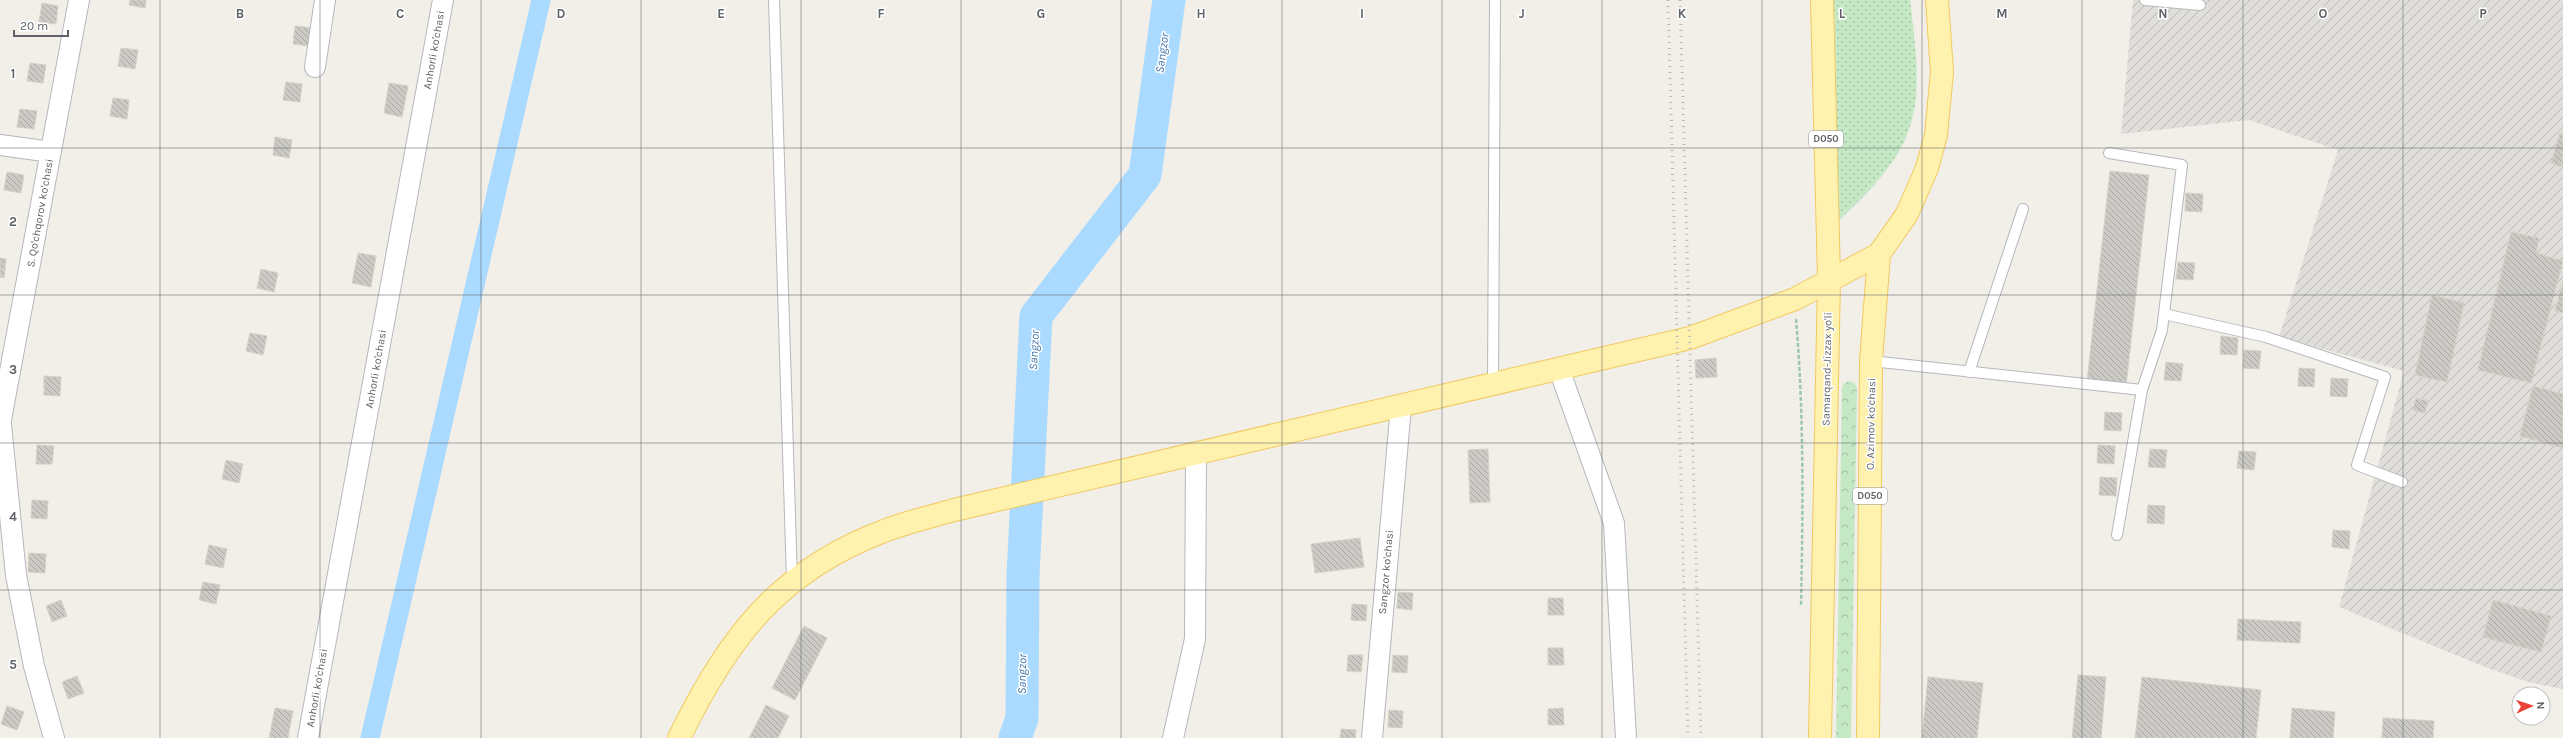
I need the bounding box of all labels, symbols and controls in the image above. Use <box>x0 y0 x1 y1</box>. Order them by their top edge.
text: B <box>236 6 244 21</box>
text: C <box>396 6 404 21</box>
text: D <box>557 6 566 21</box>
text: E <box>717 6 725 21</box>
text: F <box>877 6 885 21</box>
text: G <box>1037 6 1045 21</box>
text: H <box>1196 6 1206 21</box>
text: I <box>1360 6 1364 21</box>
text: J <box>1519 6 1525 21</box>
text: K <box>1678 6 1687 21</box>
text: L <box>1839 6 1846 21</box>
text: M <box>1996 6 2008 21</box>
text: N <box>2158 6 2168 21</box>
text: O <box>2319 6 2328 21</box>
text: P <box>2479 6 2487 21</box>
street label: Anhorli ko'chasi <box>421 10 447 90</box>
scale bar <box>14 12 68 38</box>
text: 20 m <box>20 19 48 33</box>
water label: Sangzor <box>1152 31 1172 74</box>
text: 1 <box>11 66 15 81</box>
road number: D050 <box>1809 131 1843 147</box>
street label: S. Qo'chqorov ko'chasi <box>24 158 56 268</box>
text: 2 <box>9 214 17 229</box>
street label: Samarqand-Jizzax yo'li <box>1820 312 1834 426</box>
street label: Anhorli ko'chasi <box>363 329 389 409</box>
water label: Sangzor <box>1026 329 1042 371</box>
text: 3 <box>9 362 17 377</box>
street label: O. Azimov ko'chasi <box>1864 378 1878 470</box>
road number: D050 <box>1853 488 1887 504</box>
text: 4 <box>9 509 17 524</box>
street label: Sangzor ko'chasi <box>1376 529 1396 615</box>
street label: Anhorli ko'chasi <box>304 648 330 728</box>
water label: Sangzor <box>1015 653 1029 694</box>
text: 5 <box>9 657 17 672</box>
north arrow <box>2511 686 2551 726</box>
text: N <box>2534 701 2547 710</box>

